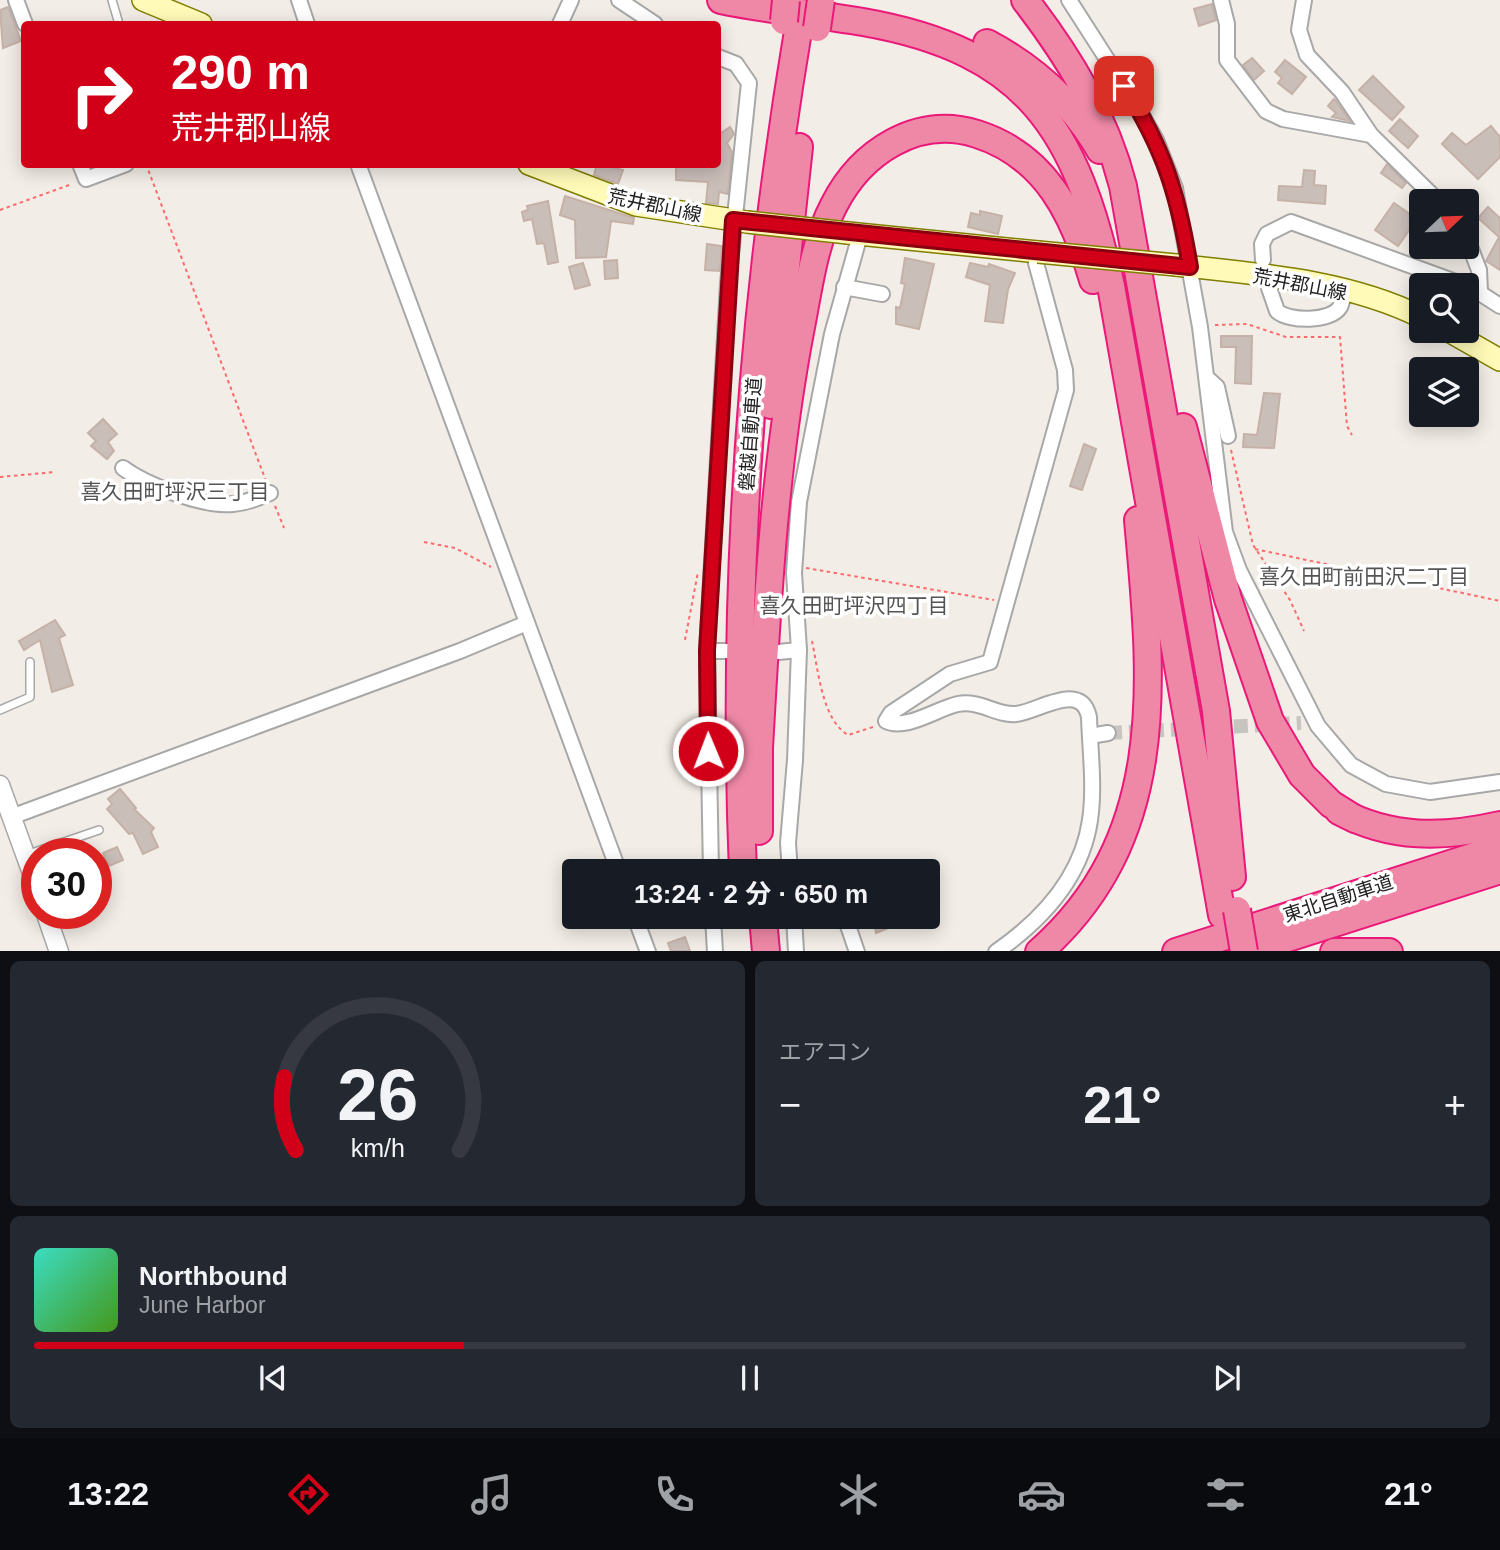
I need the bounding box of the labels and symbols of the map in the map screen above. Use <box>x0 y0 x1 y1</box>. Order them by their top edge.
pin <box>1094 56 1154 116</box>
street label: 荒井郡山線 <box>606 185 704 226</box>
north arrow <box>1409 189 1479 259</box>
street label: 荒井郡山線 <box>1251 265 1349 304</box>
street label: 磐越自動車道 <box>736 376 765 492</box>
district label: 喜久田町坪沢三丁目 <box>81 480 270 503</box>
district label: 喜久田町前田沢二丁目 <box>1259 565 1469 588</box>
district label: 喜久田町坪沢四丁目 <box>760 594 949 617</box>
position arrow <box>671 714 745 788</box>
speed limit sign: 30 <box>21 838 112 929</box>
street label: 東北自動車道 <box>1281 871 1396 926</box>

